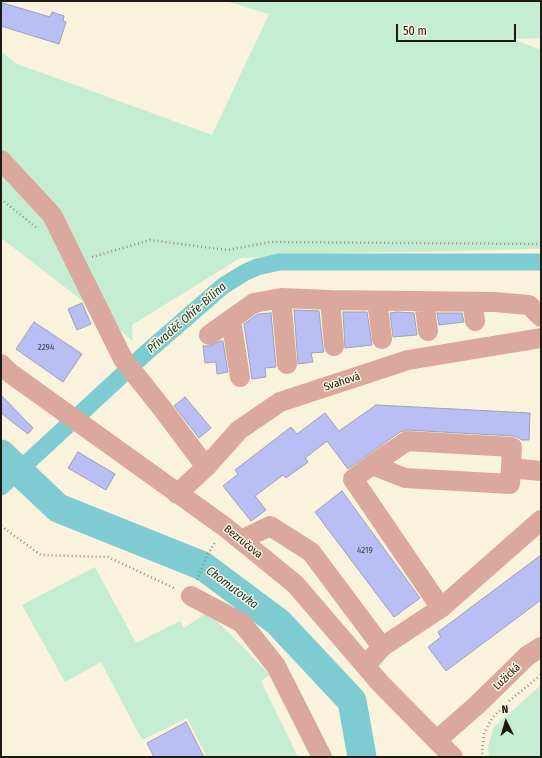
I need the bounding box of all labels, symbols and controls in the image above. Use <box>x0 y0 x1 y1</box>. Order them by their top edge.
scale bar <box>398 16 518 42</box>
text: 50 m <box>403 24 427 38</box>
water label: Přivaděč Ohře-Bílina <box>144 280 230 356</box>
house number: 2294 <box>38 342 54 352</box>
street label: Svahová <box>322 370 362 394</box>
street label: Bezručova <box>221 522 265 562</box>
house number: 4219 <box>357 545 373 555</box>
water label: Chomutovka <box>203 564 261 612</box>
street label: Lužická <box>491 661 523 693</box>
north arrow <box>486 702 526 742</box>
text: N <box>501 703 509 716</box>

